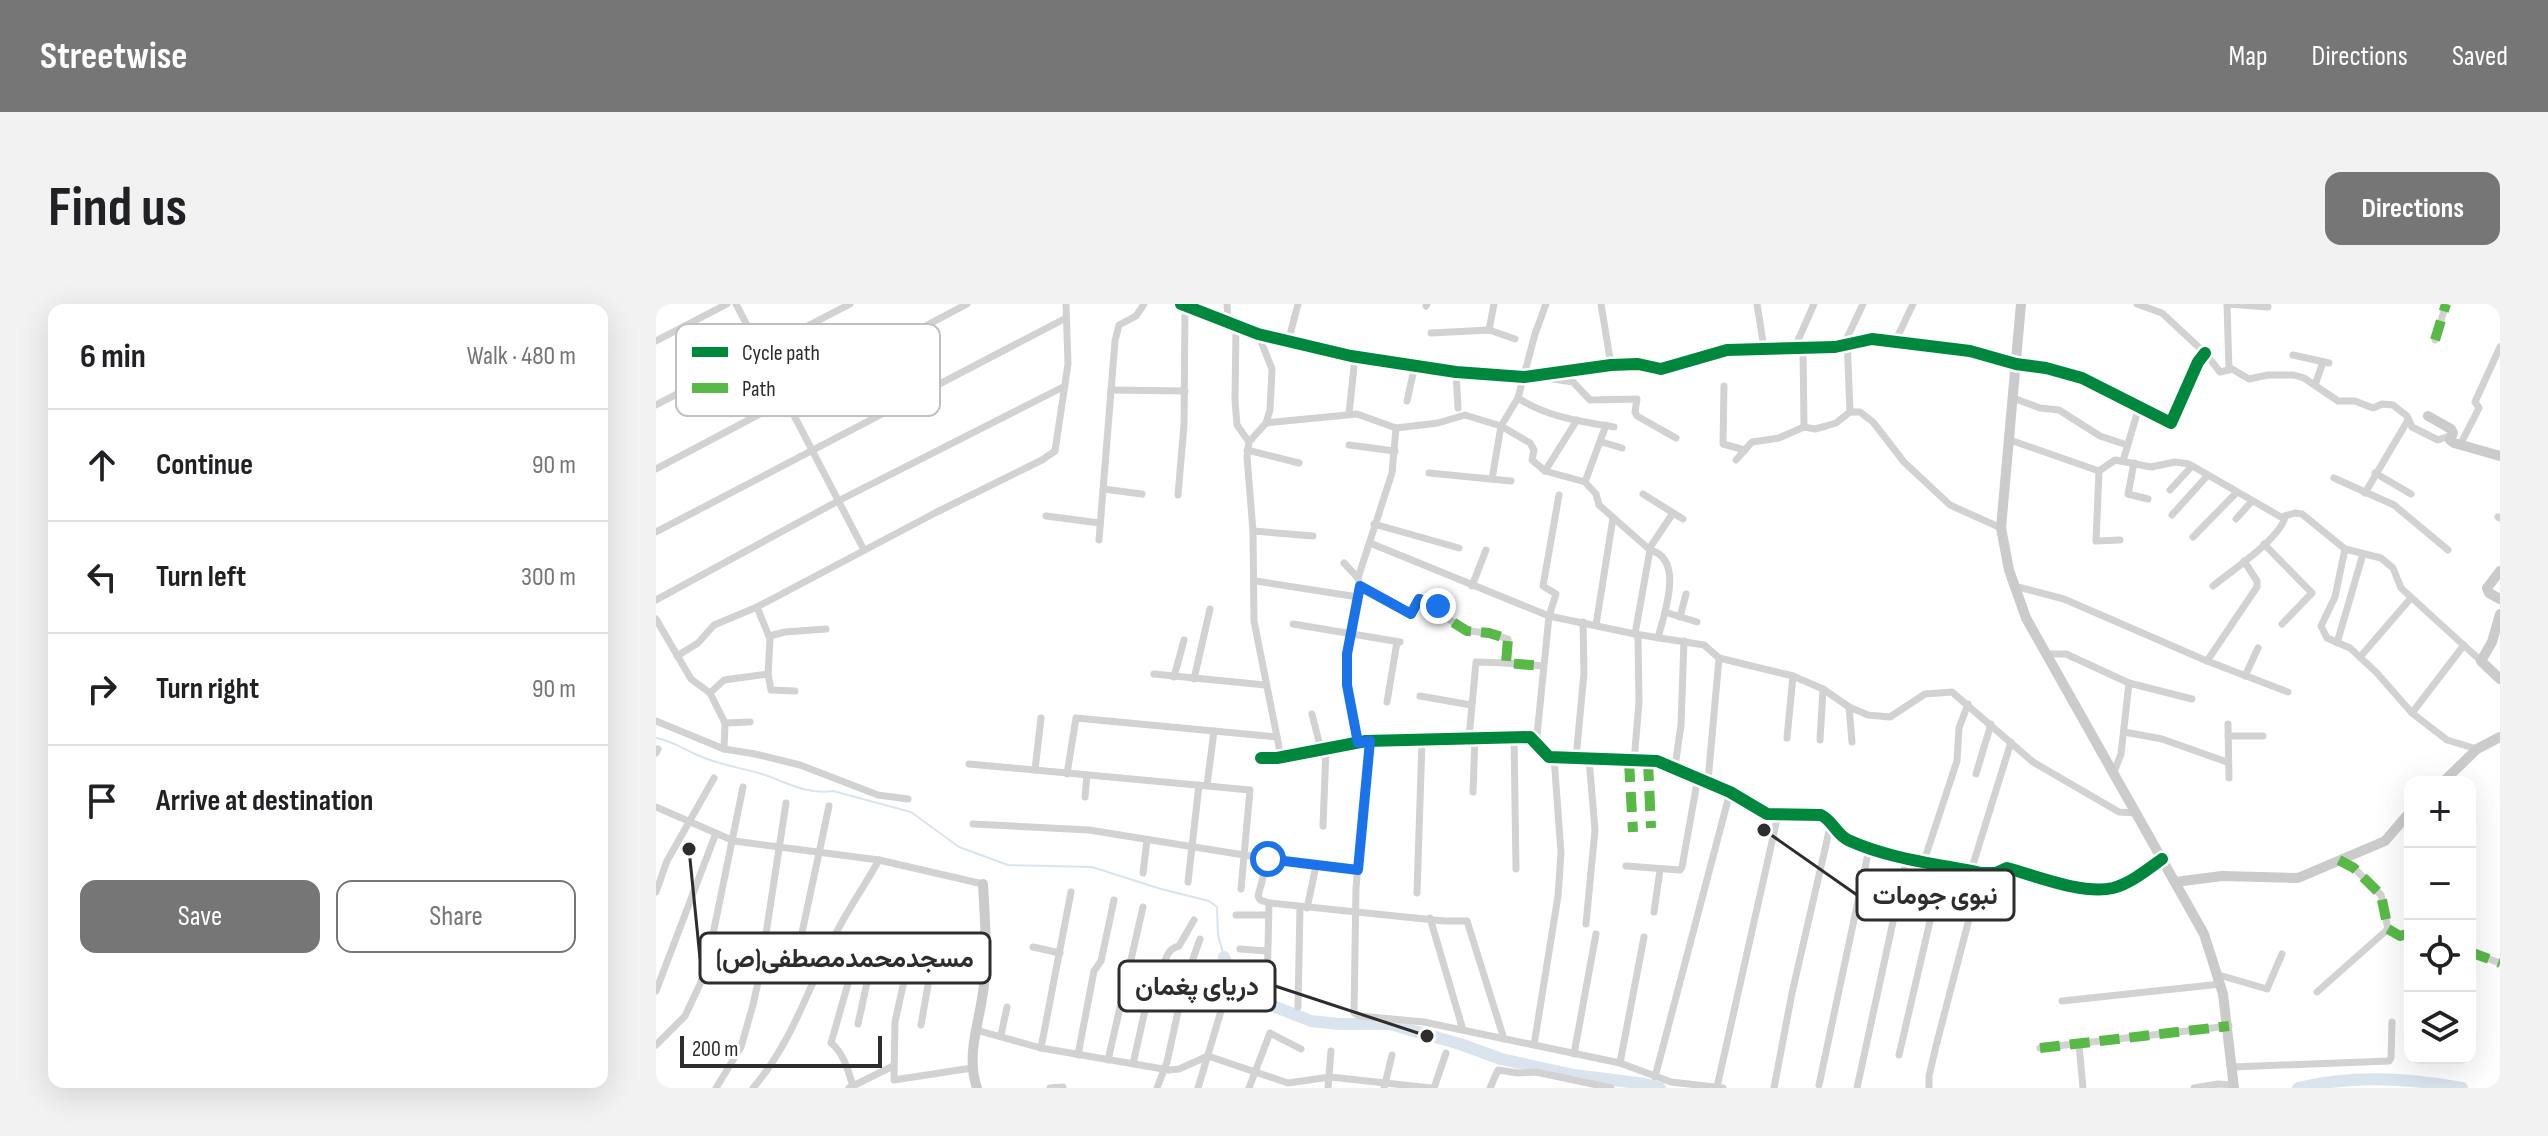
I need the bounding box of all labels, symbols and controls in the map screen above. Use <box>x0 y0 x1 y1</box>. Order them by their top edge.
text: Streetwise <box>40 34 188 79</box>
text: Map <box>2229 40 2268 73</box>
text: Directions <box>2312 40 2408 73</box>
text: Saved <box>2452 40 2508 73</box>
button: Directions <box>2325 172 2500 245</box>
text: Find us <box>48 175 187 242</box>
legend <box>676 324 940 416</box>
text: 6 min <box>80 336 146 377</box>
text: Cycle path <box>742 340 820 367</box>
text: Walk · 480 m <box>467 341 576 372</box>
text: Path <box>742 376 776 403</box>
icon: ahead <box>80 443 124 487</box>
text: Continue <box>156 447 253 483</box>
text: 90 m <box>532 450 576 481</box>
icon: left <box>80 555 124 599</box>
text: Turn left <box>156 559 246 595</box>
text: 300 m <box>521 562 576 593</box>
route end <box>1420 588 1456 624</box>
icon: right <box>80 667 124 711</box>
text: Turn right <box>156 671 259 707</box>
text: 90 m <box>532 674 576 705</box>
map controls <box>2404 776 2476 1064</box>
button: + <box>2404 776 2476 848</box>
icon: arrive <box>80 779 124 823</box>
text: Arrive at destination <box>156 783 373 819</box>
route start <box>1250 841 1286 877</box>
button: − <box>2404 848 2476 920</box>
callout: نبوی جومات <box>1857 870 2014 920</box>
button: Save <box>80 880 320 953</box>
button: Share <box>336 880 576 953</box>
text: نبوی جومات <box>1872 881 1998 912</box>
button: locate <box>2404 920 2476 992</box>
callout: مسجدمحمدمصطفی(ص) <box>700 933 990 983</box>
text: مسجدمحمدمصطفی(ص) <box>716 944 974 975</box>
callout: دریای پغمان <box>1119 961 1275 1011</box>
text: دریای پغمان <box>1135 972 1259 1004</box>
button: layers <box>2404 992 2476 1064</box>
scale bar <box>680 1032 882 1068</box>
text: 200 m <box>692 1036 738 1063</box>

